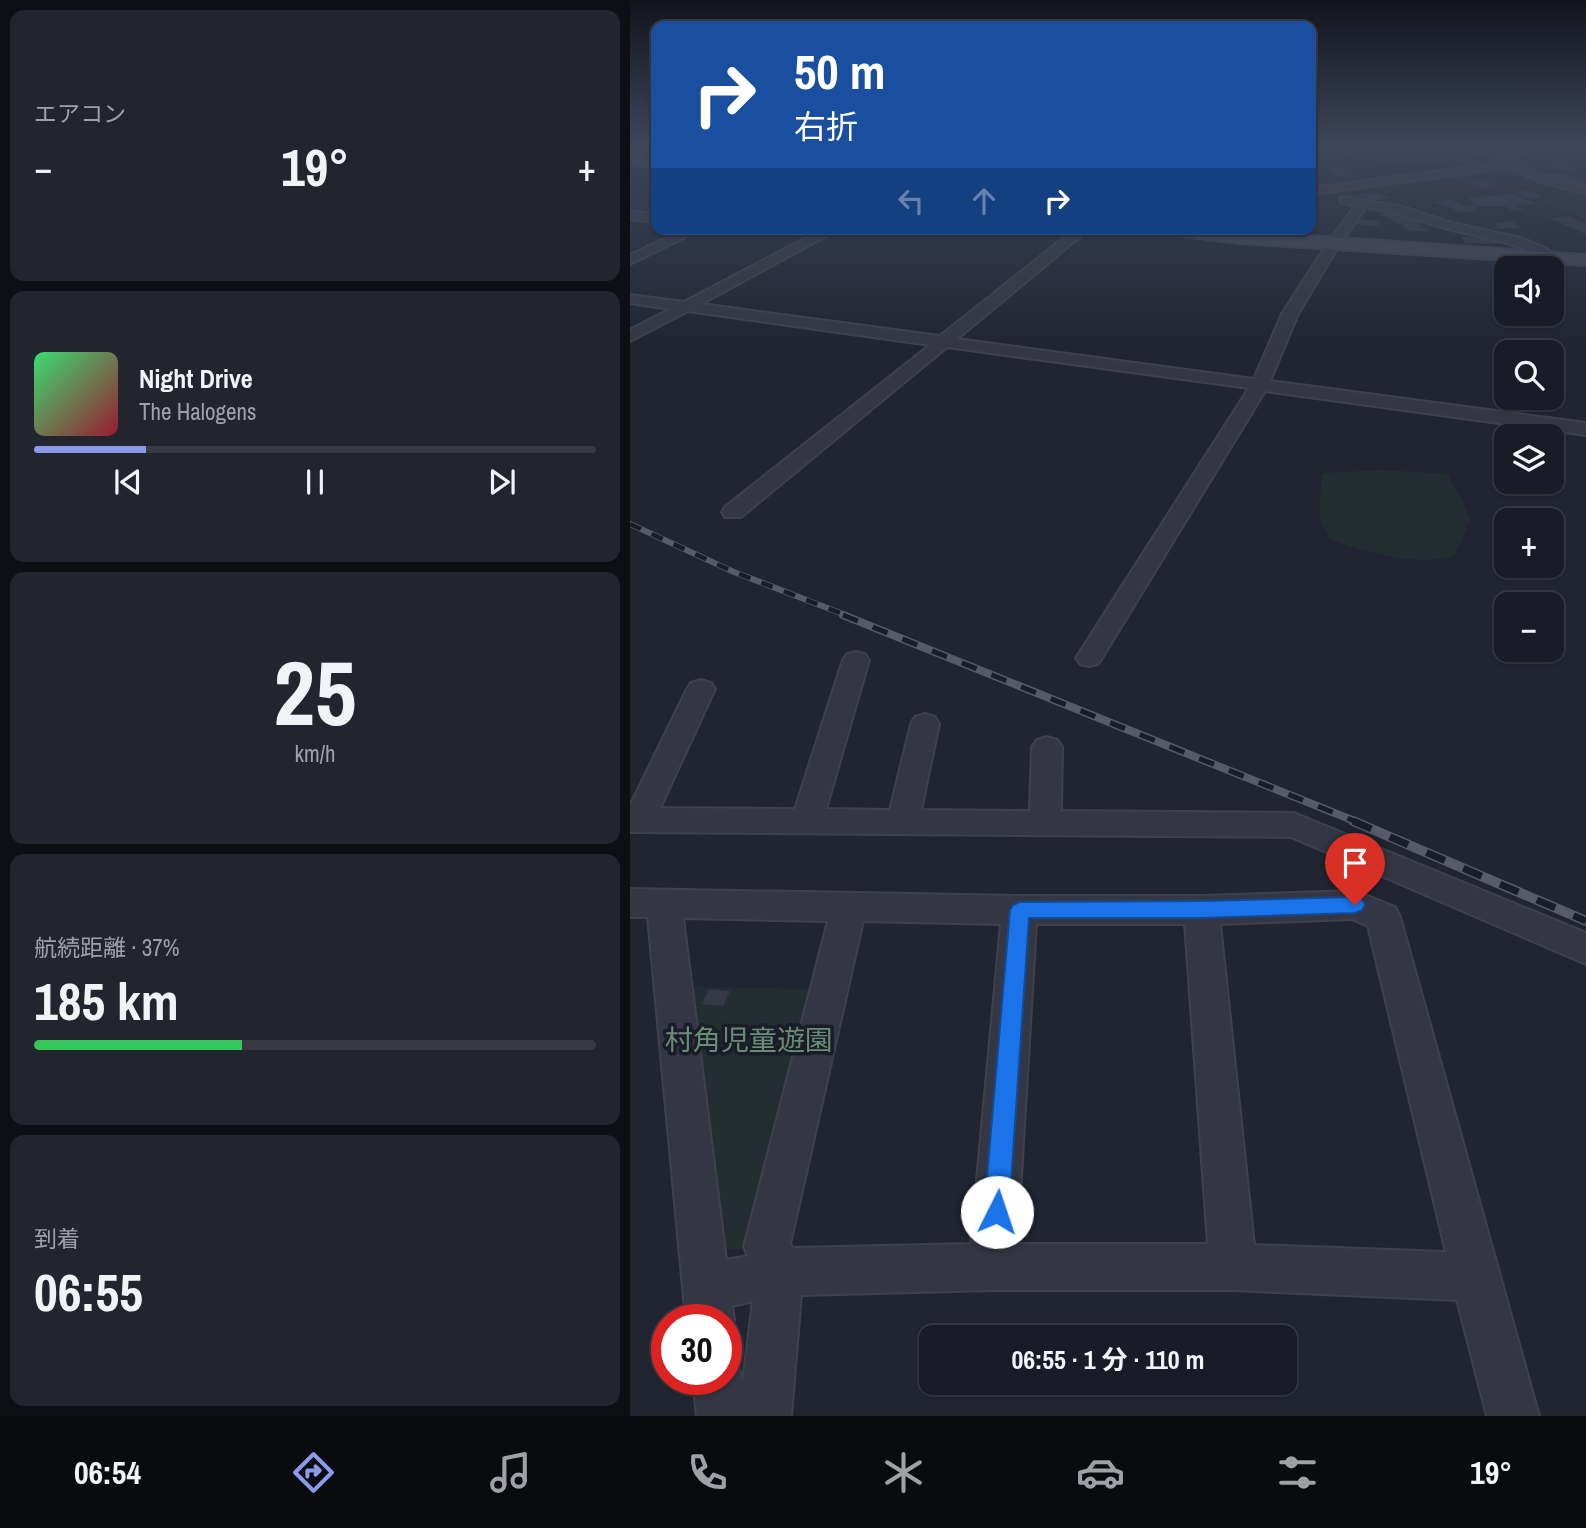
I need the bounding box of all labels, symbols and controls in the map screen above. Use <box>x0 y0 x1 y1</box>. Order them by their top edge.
text: 50 m <box>794 38 886 104</box>
icon: right <box>679 49 770 140</box>
text: エアコン <box>34 98 126 129</box>
text: 右折 <box>794 105 858 148</box>
text: 19° <box>281 132 349 202</box>
text: − <box>34 142 52 193</box>
text: + <box>578 142 596 193</box>
icon: left <box>892 182 930 220</box>
icon: ahead <box>965 182 1003 220</box>
icon: right <box>1038 182 1076 220</box>
map controls <box>1494 256 1564 662</box>
button: sound <box>1494 256 1564 326</box>
button: search <box>1494 340 1564 410</box>
text: Night Drive <box>139 361 253 396</box>
text: The Halogens <box>139 396 256 427</box>
button: layers <box>1494 424 1564 494</box>
icon: previous <box>109 463 147 501</box>
icon: pause <box>296 463 334 501</box>
icon: next <box>483 463 521 501</box>
button: + <box>1494 508 1564 578</box>
button: − <box>1494 592 1564 662</box>
text: 25 <box>274 631 357 753</box>
text: km/h <box>295 738 335 769</box>
pin <box>1325 833 1385 905</box>
icon: arrive <box>1336 844 1374 882</box>
text: 航続距離 · 37% <box>34 932 179 963</box>
text: 185 km <box>34 966 179 1036</box>
park label: 村角児童遊園 <box>665 1021 833 1059</box>
position arrow <box>960 1175 1034 1249</box>
text: 到着 <box>34 1223 80 1254</box>
text: 06:55 <box>34 1257 143 1327</box>
speed limit sign: 30 <box>651 1304 742 1395</box>
text: 06:55 · 1 分 · 110 m <box>1011 1342 1205 1377</box>
icon: directions <box>289 1448 338 1497</box>
icon: music <box>486 1448 535 1497</box>
icon: phone <box>683 1448 732 1497</box>
icon: climate <box>879 1448 928 1497</box>
icon: car <box>1076 1448 1125 1497</box>
icon: filters <box>1273 1448 1322 1497</box>
text: 06:54 <box>74 1451 141 1494</box>
text: 19° <box>1470 1451 1512 1494</box>

